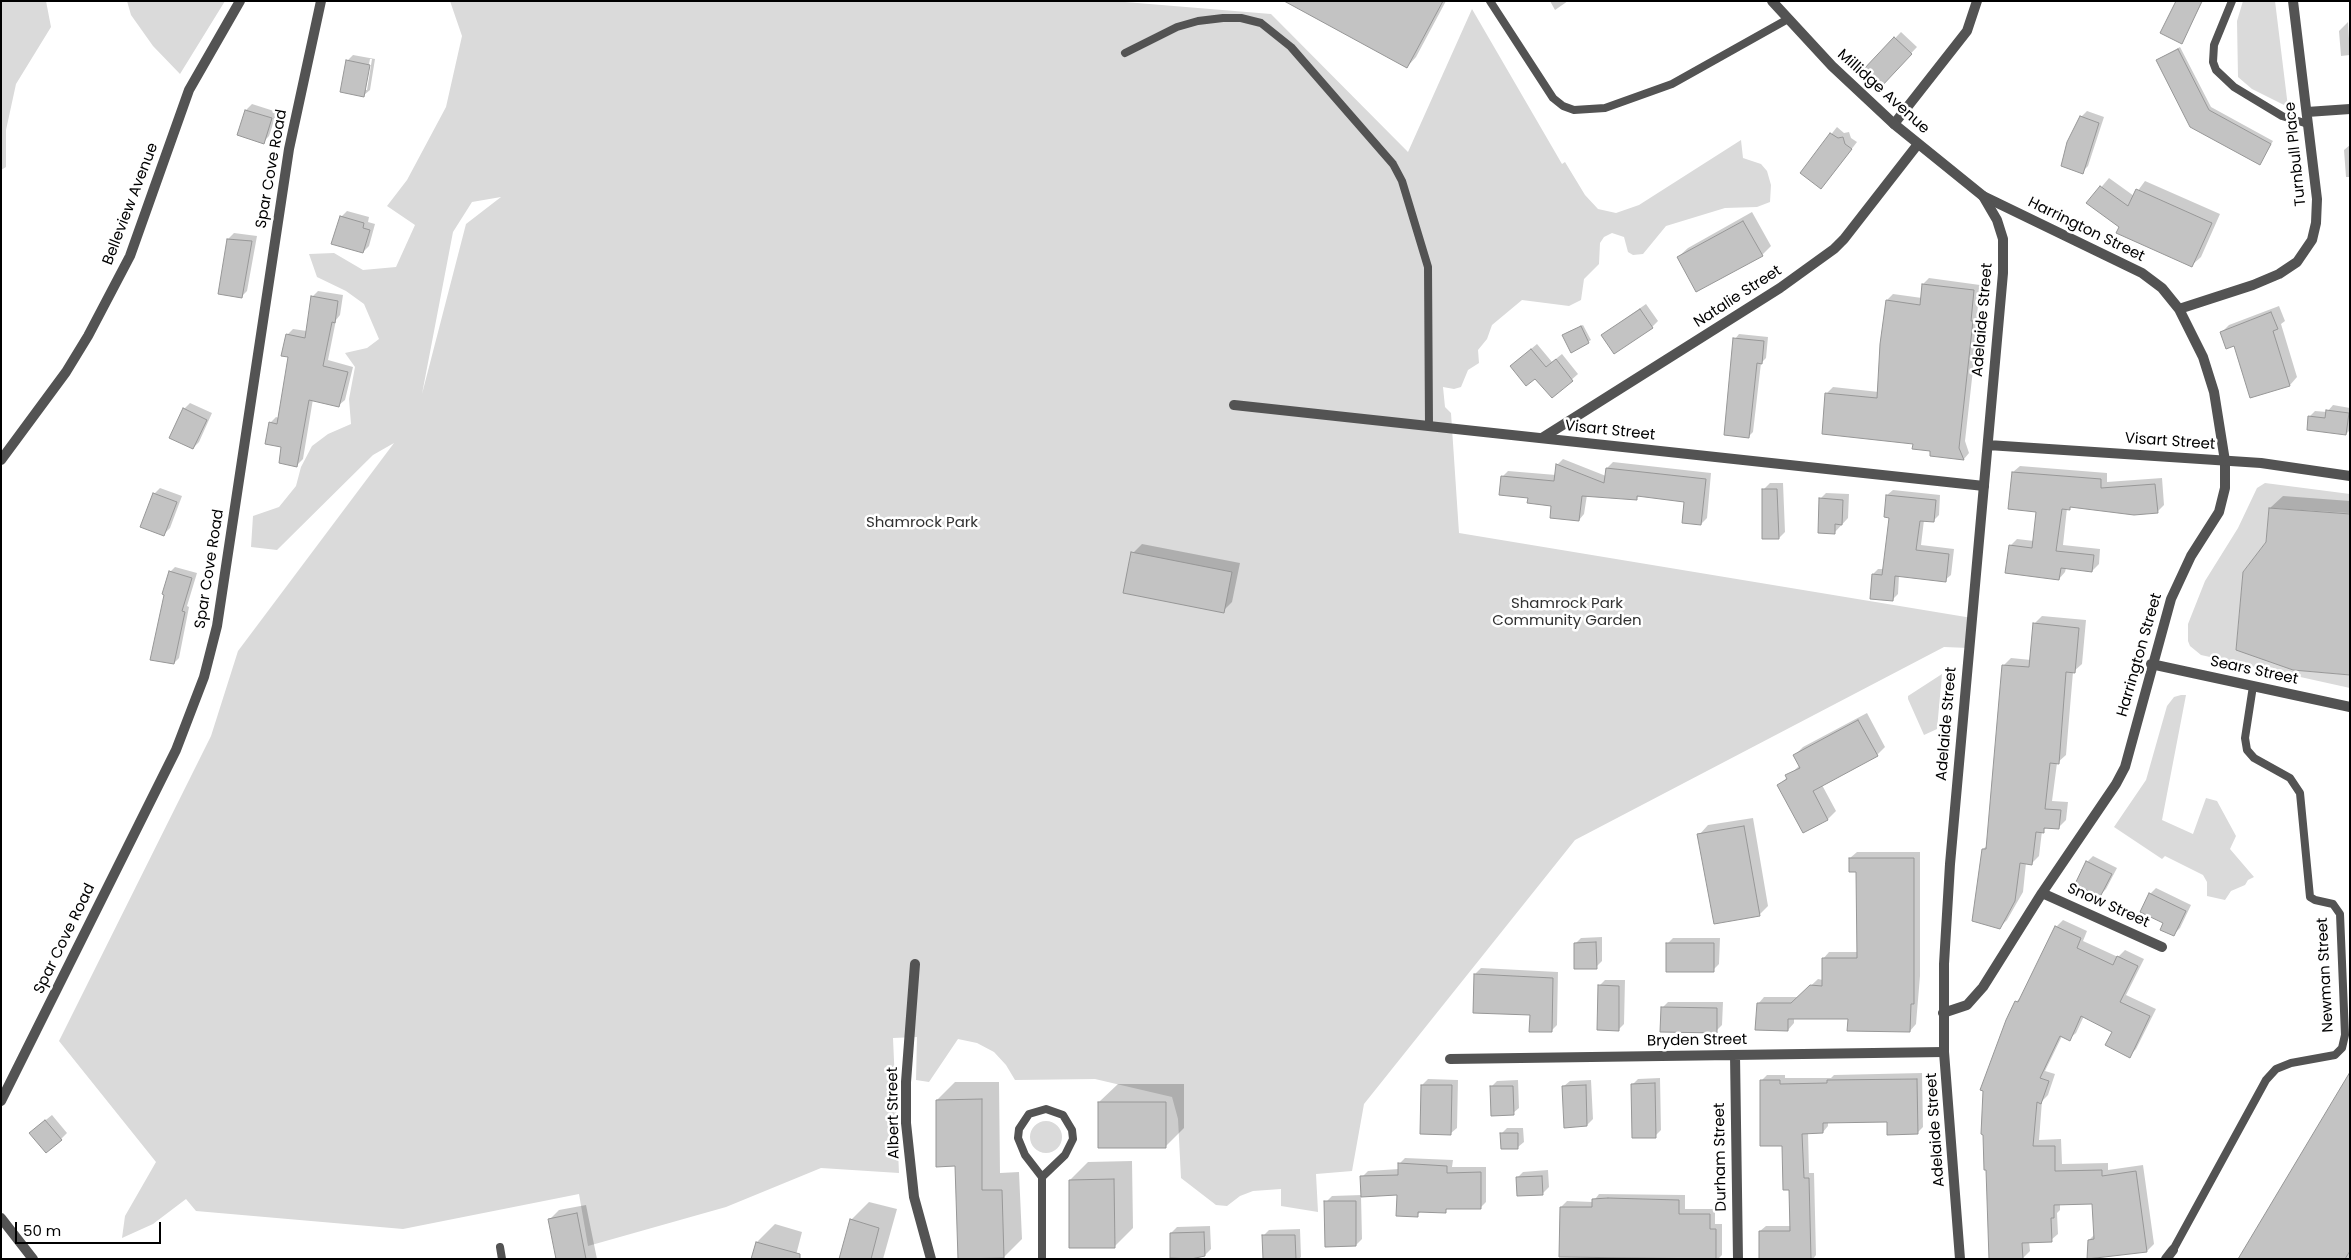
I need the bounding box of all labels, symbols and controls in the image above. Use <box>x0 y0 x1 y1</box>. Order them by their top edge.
street label: Millidge Avenue <box>1833 46 1933 138</box>
street label: Turnbull Place <box>2282 101 2310 207</box>
street label: Spar Cove Road <box>253 108 291 230</box>
street label: Belleview Avenue <box>99 140 163 268</box>
street label: Harrington Street <box>2025 194 2147 266</box>
street label: Natalie Street <box>1691 262 1785 332</box>
street label: Adelaide Street <box>1969 262 1997 378</box>
street label: Visart Street <box>1564 417 1656 445</box>
street label: Visart Street <box>2124 430 2216 454</box>
street label: Spar Cove Road <box>192 508 228 630</box>
park label: Shamrock Park <box>866 514 978 532</box>
street label: Harrington Street <box>2114 591 2166 719</box>
park label: Shamrock Park Community Garden <box>1492 595 1642 630</box>
street label: Sears Street <box>2208 653 2300 689</box>
street label: Adelaide Street <box>1933 666 1961 782</box>
street label: Snow Street <box>2064 880 2152 932</box>
street label: Spar Cove Road <box>30 881 100 997</box>
street label: Newman Street <box>2314 917 2338 1033</box>
street label: Bryden Street <box>1647 1031 1747 1051</box>
street label: Albert Street <box>884 1067 904 1159</box>
street label: Adelaide Street <box>1923 1072 1949 1188</box>
street label: Durham Street <box>1711 1102 1731 1212</box>
scale bar <box>18 1212 164 1244</box>
text: 50 m <box>23 1220 61 1241</box>

